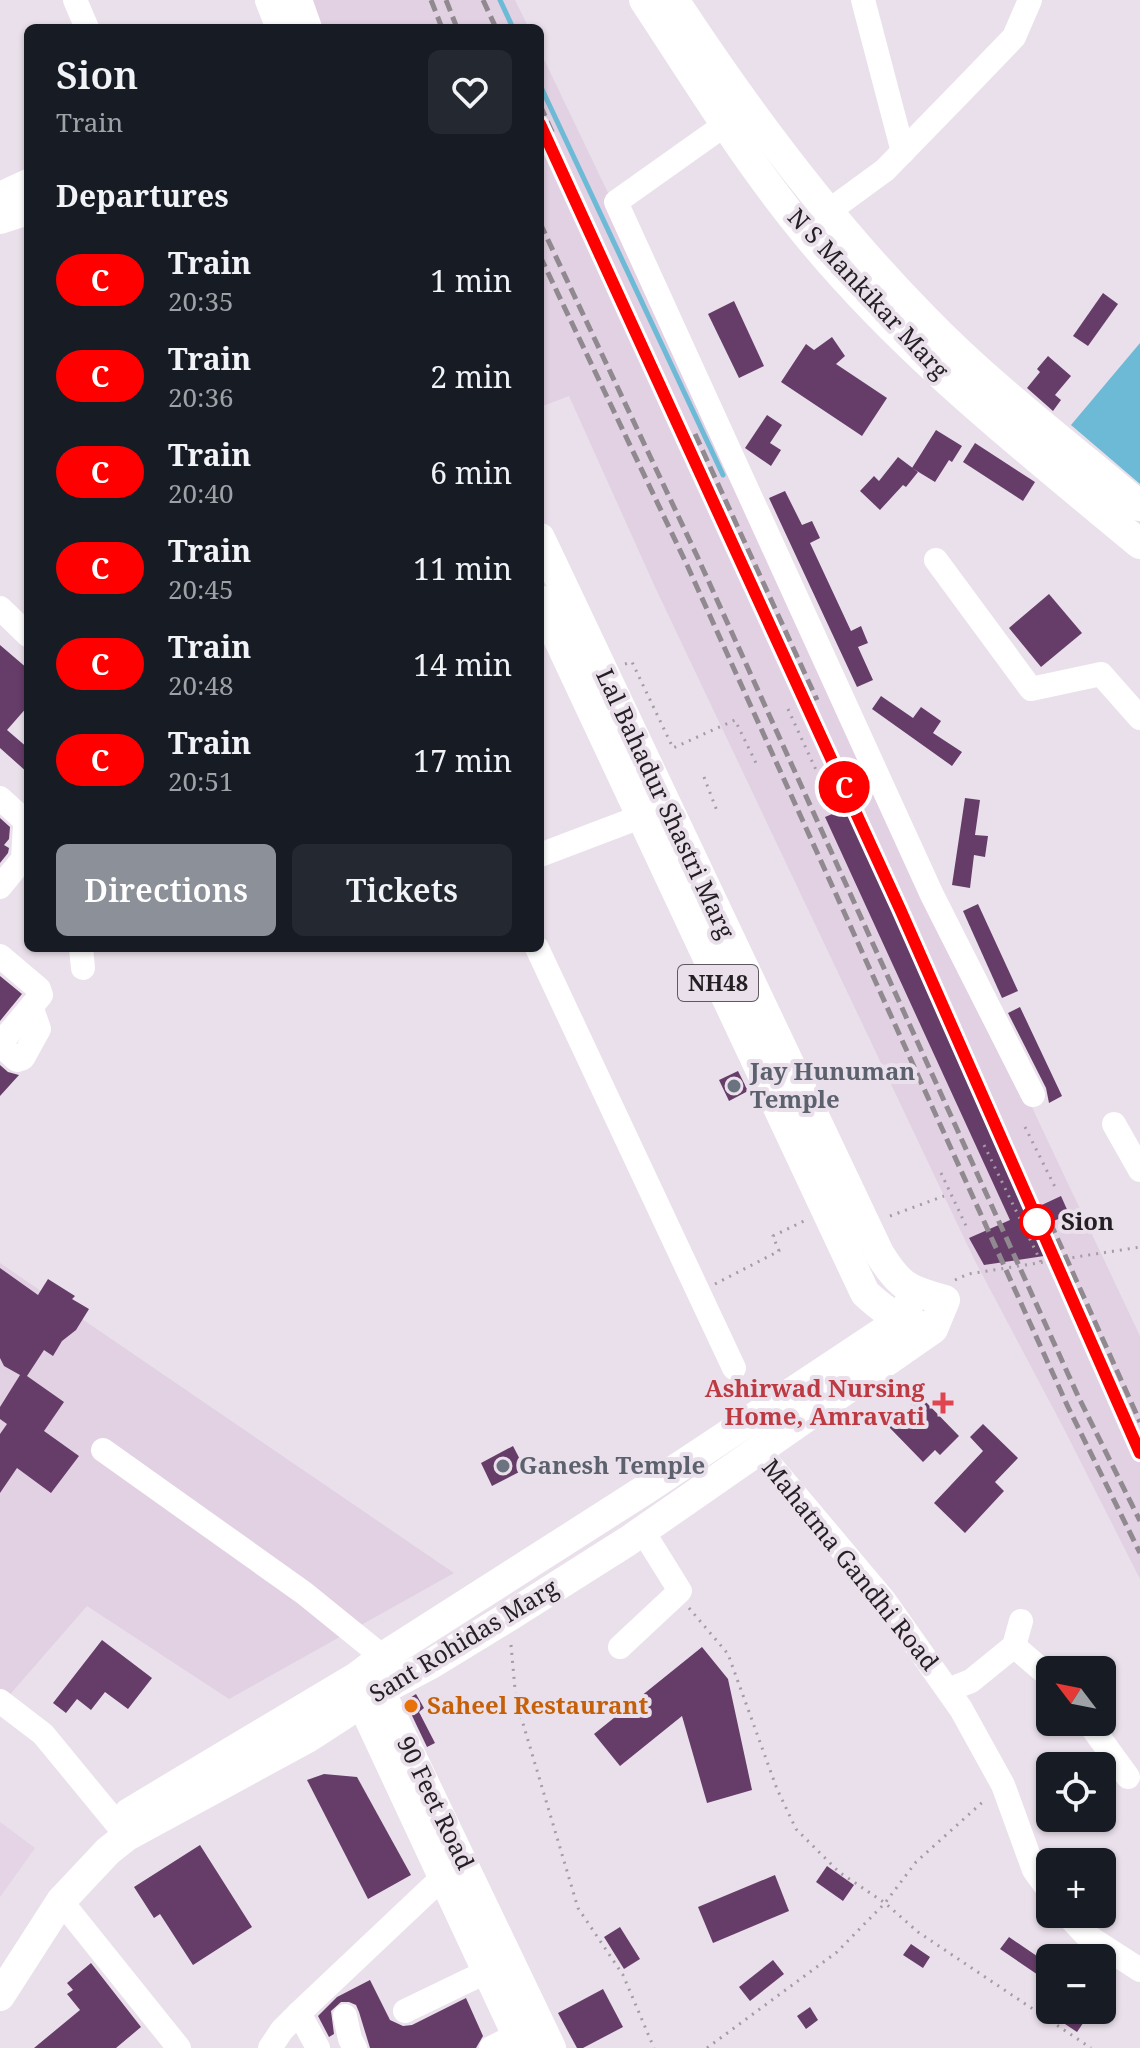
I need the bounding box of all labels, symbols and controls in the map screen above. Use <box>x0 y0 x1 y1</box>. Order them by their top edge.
text: Sion <box>56 48 138 100</box>
button: heart <box>428 50 512 134</box>
text: Train <box>56 104 123 140</box>
text: Departures <box>56 175 229 216</box>
street label: N S Mankikar Marg <box>781 200 957 386</box>
text: Train <box>168 242 251 283</box>
text: 1 min <box>430 260 512 301</box>
text: C <box>91 261 109 299</box>
text: 20:35 <box>168 283 234 319</box>
text: Train <box>168 338 251 379</box>
text: 2 min <box>430 356 512 397</box>
text: C <box>91 357 109 395</box>
text: 20:36 <box>168 379 234 415</box>
text: Train <box>168 434 251 475</box>
text: 6 min <box>430 452 512 493</box>
text: C <box>91 453 109 491</box>
text: 20:40 <box>168 475 234 511</box>
text: Train <box>168 530 251 571</box>
text: 11 min <box>413 548 512 589</box>
text: C <box>91 549 109 587</box>
text: 20:45 <box>168 571 234 607</box>
text: Train <box>168 626 251 667</box>
text: 14 min <box>413 644 512 685</box>
text: C <box>91 645 109 683</box>
street label: Lal Bahadur Shastri Marg <box>589 663 744 944</box>
text: 20:48 <box>168 667 234 703</box>
text: Train <box>168 722 251 763</box>
text: 17 min <box>413 740 512 781</box>
text: C <box>91 741 109 779</box>
line badge: C <box>818 761 870 813</box>
text: 20:51 <box>168 763 234 799</box>
text: C <box>835 768 853 806</box>
button: Directions <box>56 844 276 936</box>
button: Tickets <box>292 844 512 936</box>
road number: NH48 <box>678 965 758 1001</box>
place label: Jay Hunuman Temple <box>749 1054 915 1115</box>
marker: Jay Hunuman Temple <box>725 1077 743 1095</box>
place label: Sion <box>1061 1204 1114 1237</box>
marker: Sion <box>1020 1205 1054 1239</box>
place label: Ashirwad Nursing Home, Amravati <box>705 1371 926 1432</box>
marker: Ashirwad Nursing Home, Amravati <box>932 1392 954 1414</box>
place label: Ganesh Temple <box>519 1448 705 1481</box>
street label: Mahatma Gandhi Road <box>755 1451 947 1677</box>
marker: Ganesh Temple <box>494 1457 512 1475</box>
street label: Sant Rohidas Marg <box>363 1570 564 1709</box>
north arrow <box>1036 1656 1116 1736</box>
map controls <box>1036 1656 1116 2024</box>
place label: Saheel Restaurant <box>427 1688 648 1721</box>
marker: Saheel Restaurant <box>402 1697 420 1715</box>
street label: 90 Feet Road <box>390 1730 483 1875</box>
button: locate <box>1036 1752 1116 1832</box>
button: + <box>1036 1848 1116 1928</box>
button: − <box>1036 1944 1116 2024</box>

